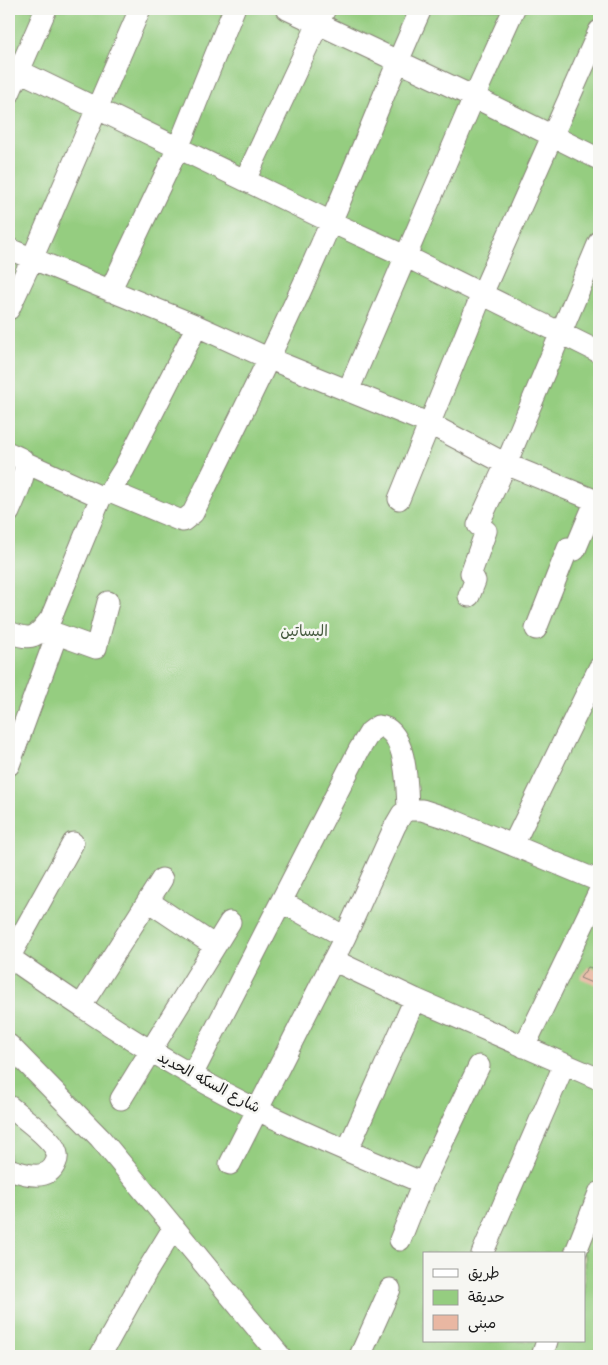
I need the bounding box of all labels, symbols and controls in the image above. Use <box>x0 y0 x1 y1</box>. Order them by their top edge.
park label: البساتين <box>280 622 328 640</box>
street label: شارع السكه الحديد <box>154 1047 263 1117</box>
legend <box>423 1252 586 1342</box>
text: طريق <box>468 1264 500 1282</box>
text: حديقة <box>468 1288 505 1306</box>
text: مبنى <box>468 1314 496 1333</box>

